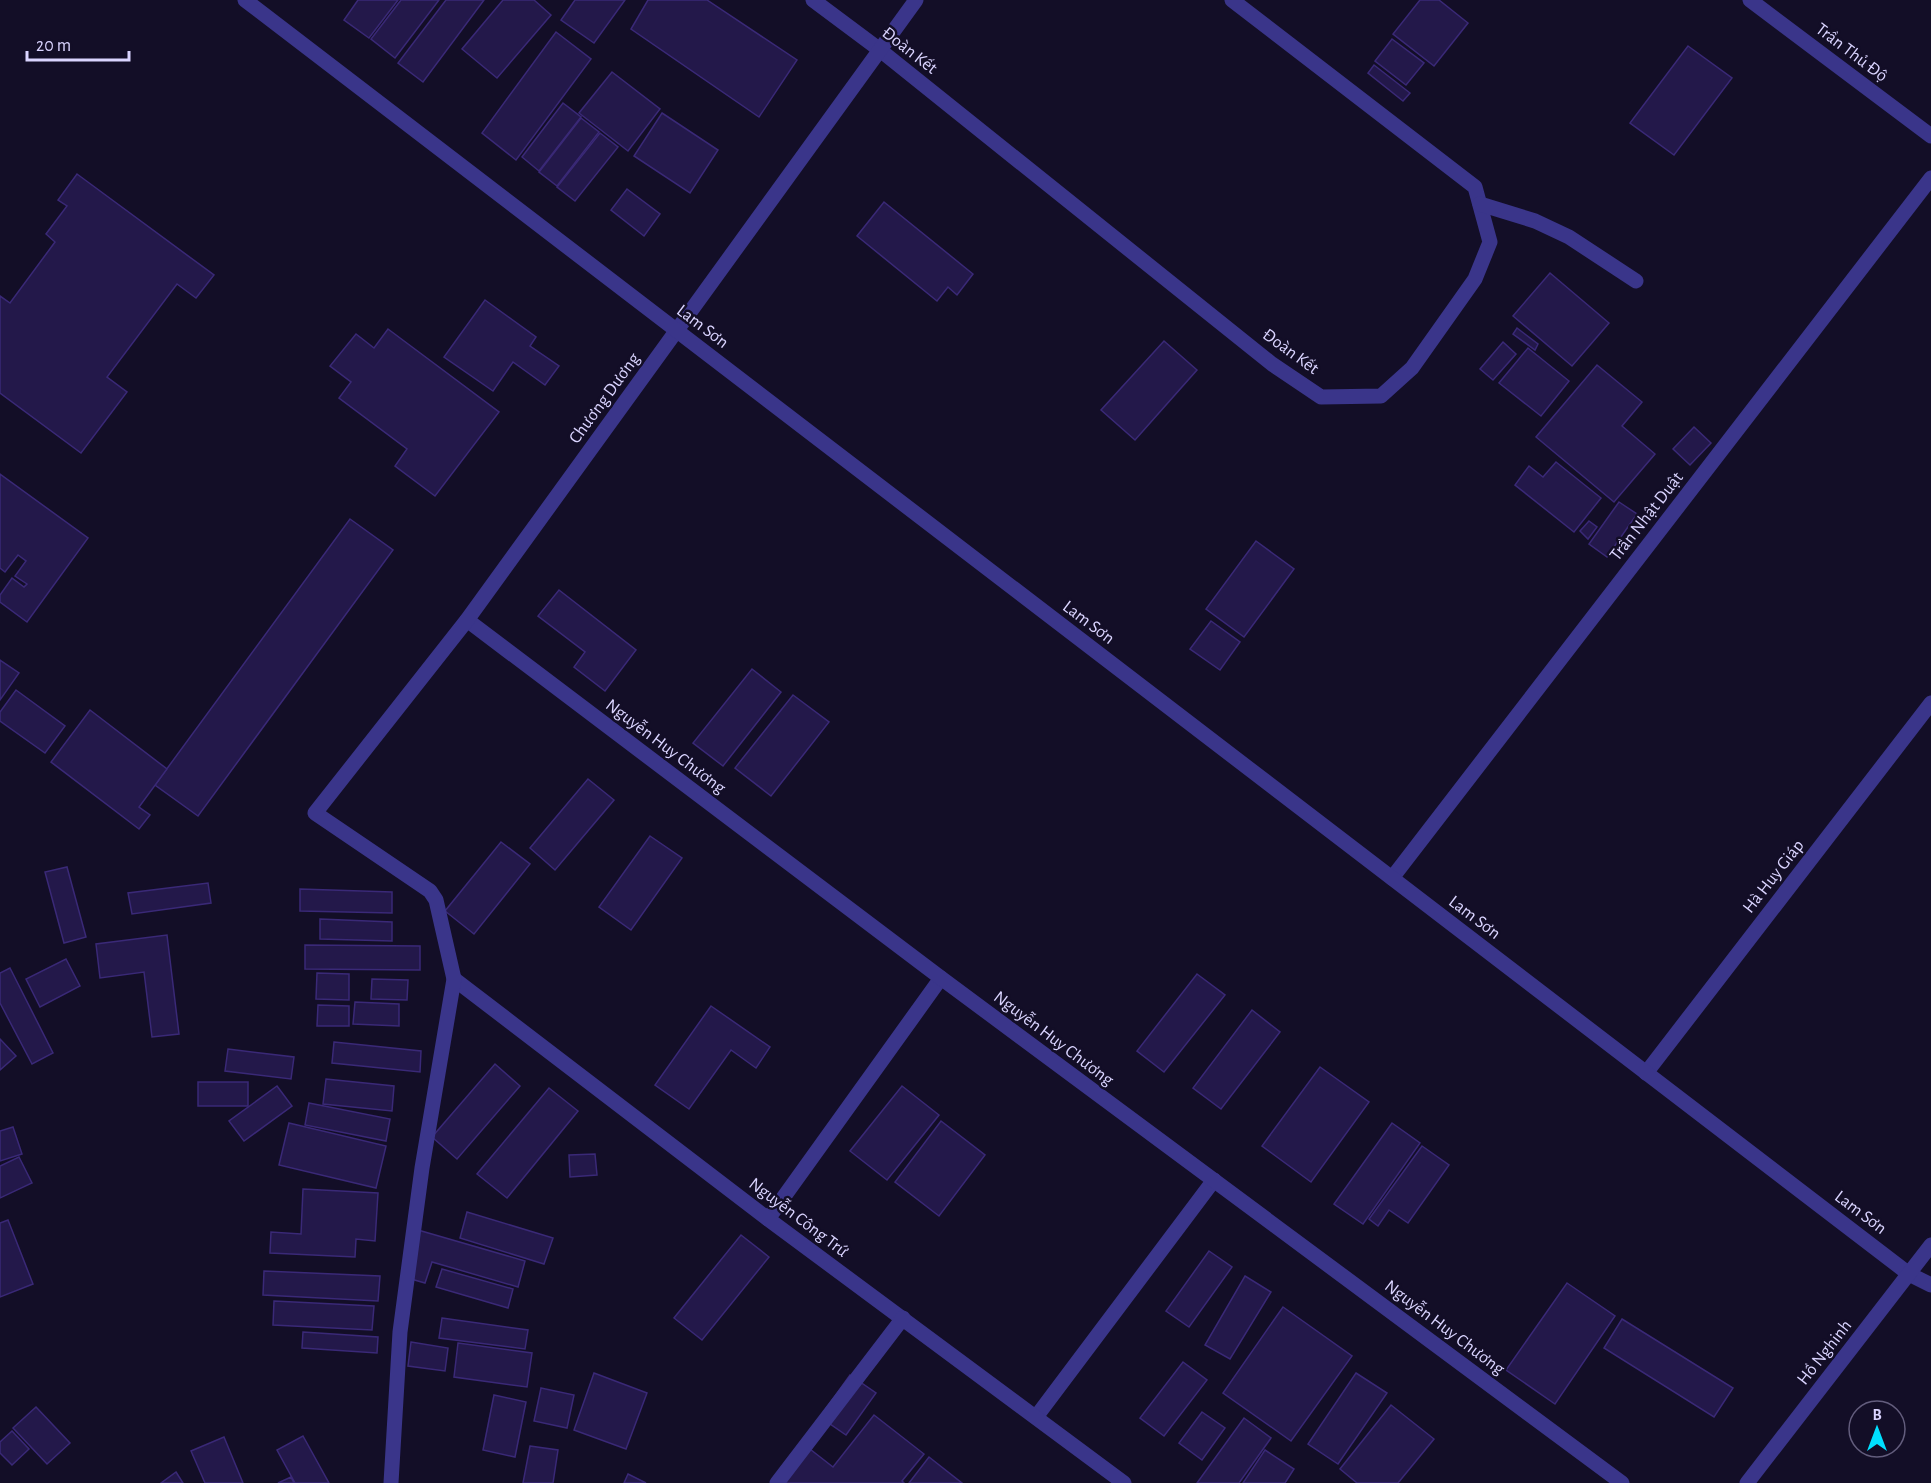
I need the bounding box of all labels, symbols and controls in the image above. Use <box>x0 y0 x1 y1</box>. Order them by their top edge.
street label: Trần Thủ Độ <box>1812 19 1891 86</box>
street label: Đoàn Kết <box>878 23 941 78</box>
scale bar <box>27 24 129 62</box>
text: 20 m <box>36 37 71 55</box>
street label: Lam Sơn <box>673 302 732 352</box>
street label: Đoàn Kết <box>1259 325 1323 378</box>
street label: Chương Dương <box>566 350 644 447</box>
street label: Trần Nhật Duật <box>1606 468 1687 564</box>
street label: Lam Sơn <box>1059 598 1118 648</box>
street label: Nguyễn Huy Chương <box>602 694 730 798</box>
street label: Hà Huy Giáp <box>1740 837 1808 917</box>
street label: Lam Sơn <box>1445 893 1504 943</box>
street label: Nguyễn Huy Chương <box>990 986 1118 1090</box>
street label: Nguyễn Công Trứ <box>745 1173 853 1261</box>
street label: Lam Sơn <box>1831 1188 1890 1238</box>
street label: Nguyễn Huy Chương <box>1381 1275 1509 1379</box>
street label: Hồ Nghinh <box>1793 1316 1856 1388</box>
north arrow <box>1847 1399 1907 1459</box>
text: B <box>1872 1407 1882 1423</box>

